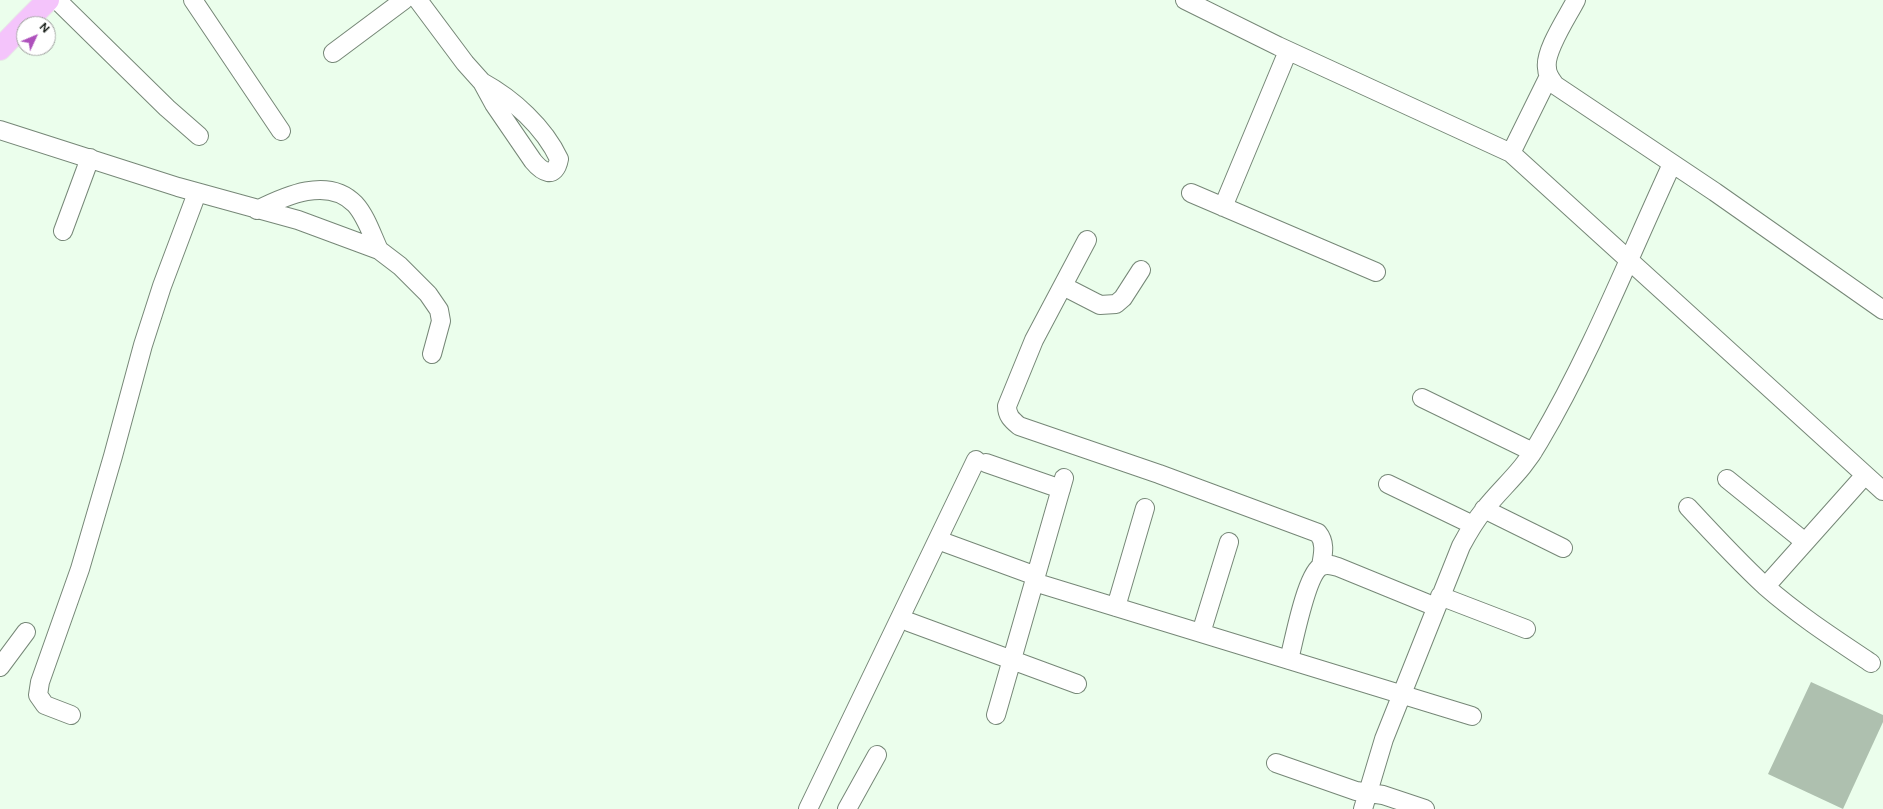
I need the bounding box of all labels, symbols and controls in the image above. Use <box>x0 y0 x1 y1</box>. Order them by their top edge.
north arrow <box>16 16 56 56</box>
text: N <box>37 20 52 36</box>

